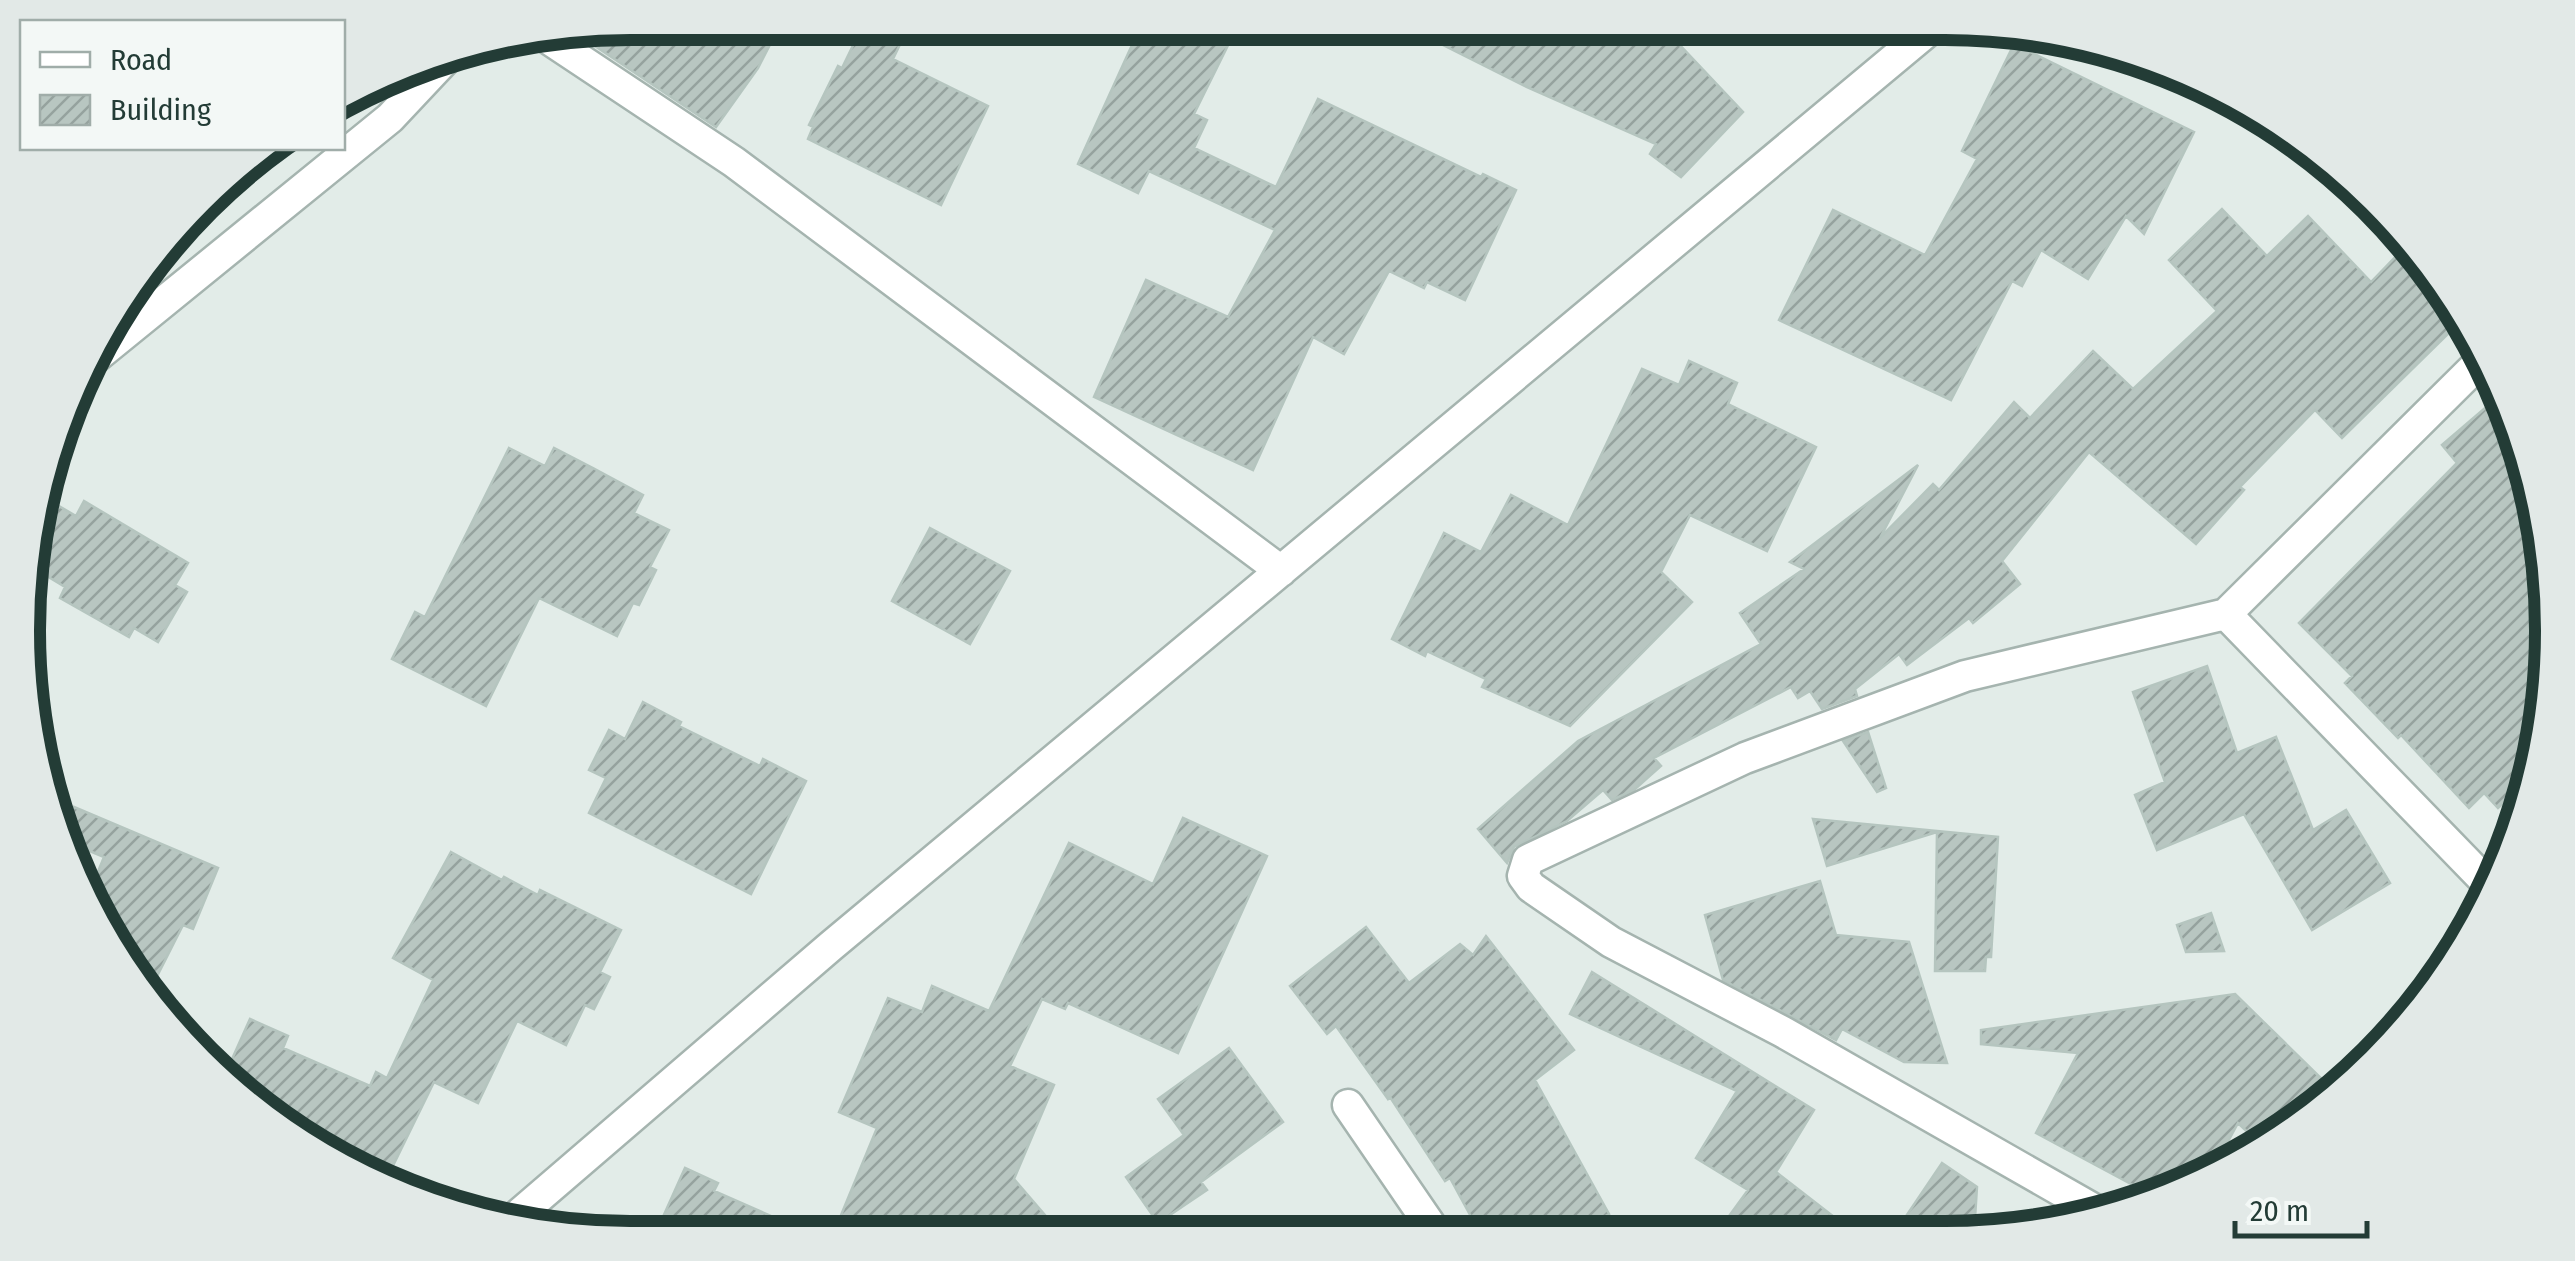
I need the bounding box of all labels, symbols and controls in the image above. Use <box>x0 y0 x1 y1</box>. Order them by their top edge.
legend <box>20 20 345 150</box>
text: Road <box>110 42 172 78</box>
text: Building <box>110 92 212 128</box>
scale bar <box>2235 1176 2368 1238</box>
text: 20 m <box>2250 1193 2309 1229</box>

